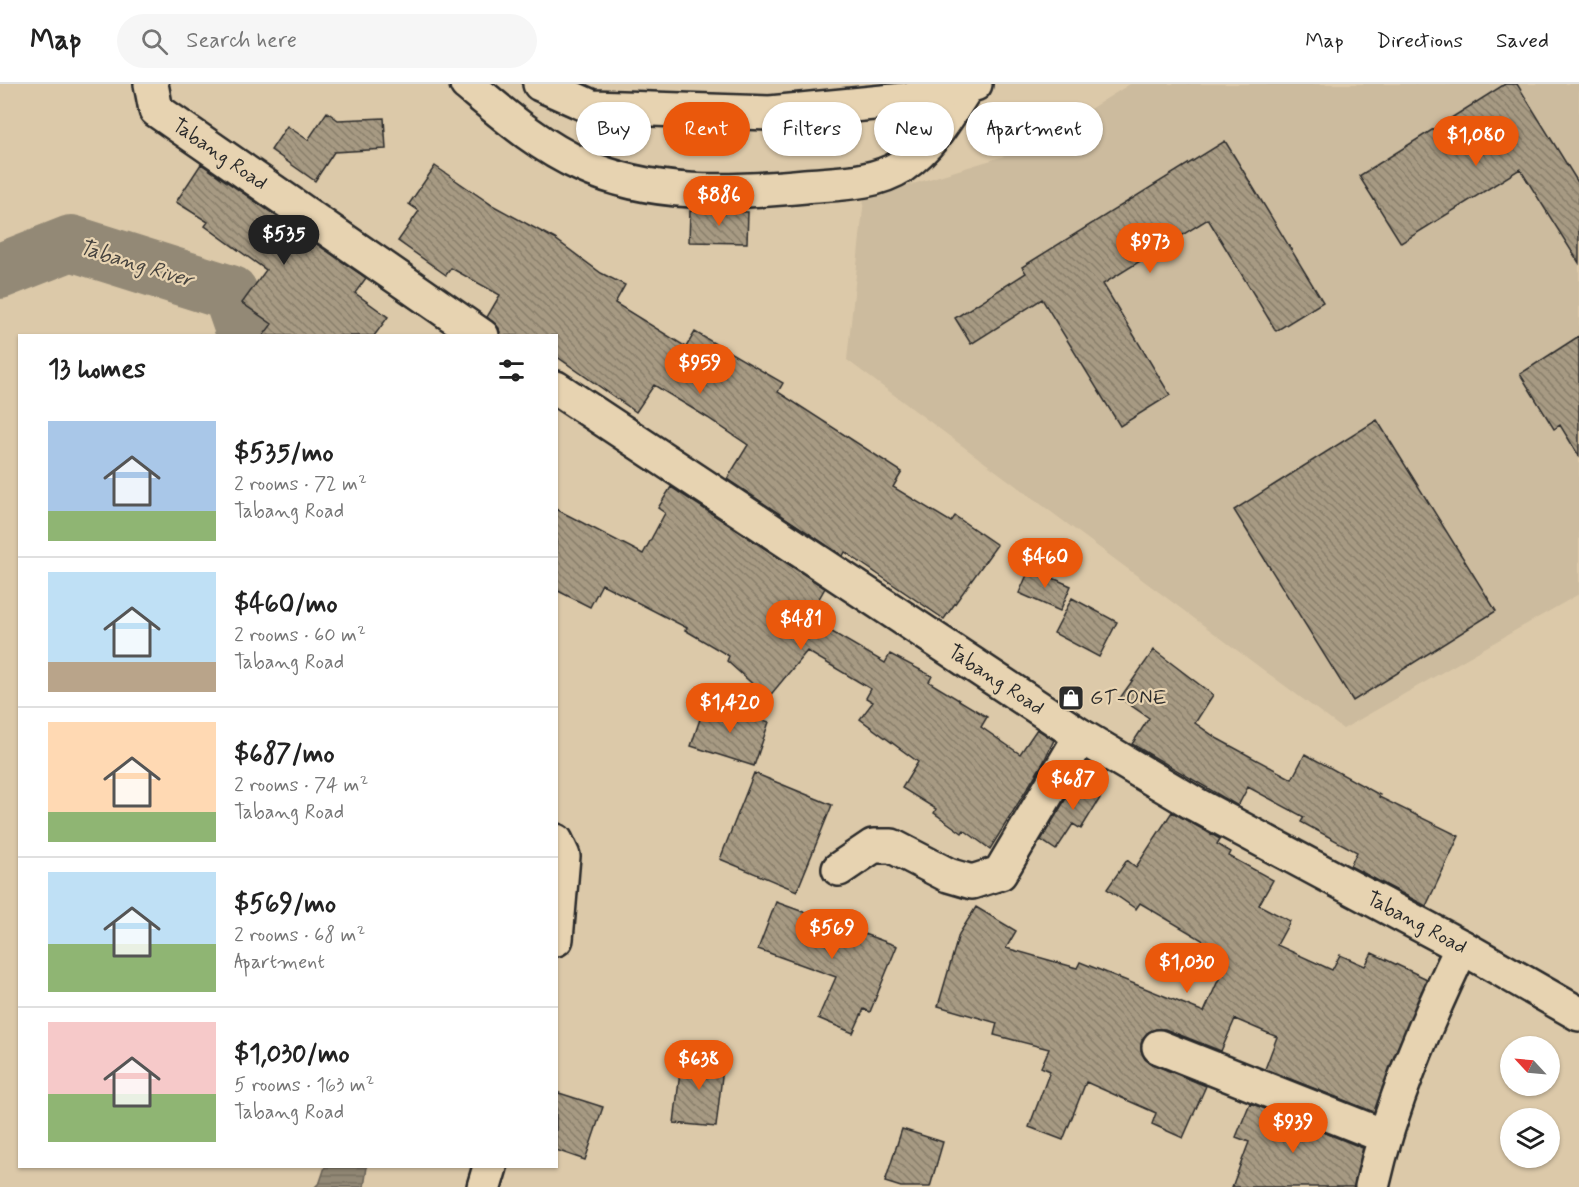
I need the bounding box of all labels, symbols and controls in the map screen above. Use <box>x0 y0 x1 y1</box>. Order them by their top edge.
search box <box>117 14 537 68</box>
text: Map <box>30 23 81 60</box>
icon: search <box>138 25 171 58</box>
text: Search here <box>186 27 297 55</box>
text: Map <box>1305 27 1344 55</box>
text: Directions <box>1377 27 1463 55</box>
text: Saved <box>1496 27 1549 55</box>
chip: Buy <box>576 102 651 156</box>
chip: Rent <box>663 102 750 156</box>
chip: Filters <box>762 102 862 156</box>
chip: New <box>874 102 954 156</box>
chip: Apartment <box>966 102 1103 156</box>
street label: Tabang Road <box>167 112 273 197</box>
pin: $1,080 <box>1427 116 1525 167</box>
text: $1,080 <box>1447 122 1505 149</box>
pin: $886 <box>683 176 755 227</box>
text: $886 <box>697 182 741 209</box>
pin: $535 <box>248 215 320 266</box>
text: $535 <box>262 221 306 248</box>
pin: $973 <box>1114 223 1186 274</box>
text: $973 <box>1130 229 1170 256</box>
water label: Tabang River <box>76 233 198 295</box>
pin: $959 <box>664 344 736 395</box>
text: $959 <box>679 350 721 377</box>
text: 13 homes <box>48 353 146 387</box>
icon: filters <box>495 354 528 387</box>
text: $535/mo <box>234 437 334 471</box>
icon: home <box>96 445 168 517</box>
text: 2 rooms · 72 m² <box>234 471 367 498</box>
text: Tabang Road <box>234 498 344 525</box>
pin: $460 <box>1009 538 1081 589</box>
text: $460 <box>1022 544 1068 571</box>
text: $460/mo <box>234 588 338 622</box>
icon: home <box>96 596 168 668</box>
pin: $481 <box>765 600 837 651</box>
text: $481 <box>780 606 822 633</box>
text: 2 rooms · 60 m² <box>234 622 366 649</box>
street label: Tabang Road <box>943 638 1050 721</box>
text: Tabang Road <box>234 649 344 676</box>
pin: $1,420 <box>681 683 779 734</box>
shop icon: GT-ONE <box>1056 683 1086 713</box>
place label: GT-ONE <box>1090 685 1167 712</box>
text: $1,420 <box>700 689 760 716</box>
text: $687/mo <box>234 738 335 772</box>
icon: home <box>96 746 168 818</box>
pin: $687 <box>1037 760 1109 811</box>
text: $687 <box>1051 766 1095 793</box>
text: 2 rooms · 74 m² <box>234 772 368 799</box>
text: Tabang Road <box>234 799 344 826</box>
street label: Tabang Road <box>1362 885 1472 961</box>
text: $569/mo <box>234 888 336 922</box>
icon: home <box>96 896 168 968</box>
pin: $569 <box>796 909 868 960</box>
text: $569 <box>809 915 855 942</box>
text: 2 rooms · 68 m² <box>234 922 365 949</box>
pin: $1,030 <box>1138 943 1236 994</box>
text: Apartment <box>234 949 325 976</box>
text: $1,030 <box>1159 949 1215 976</box>
north arrow <box>1500 1036 1560 1096</box>
map controls <box>1500 1036 1560 1168</box>
text: $1,030/mo <box>234 1038 350 1072</box>
pin: $638 <box>663 1040 735 1091</box>
icon: home <box>96 1046 168 1118</box>
text: $638 <box>678 1046 720 1073</box>
text: 5 rooms · 163 m² <box>234 1072 374 1099</box>
text: Tabang Road <box>234 1099 344 1126</box>
pin: $939 <box>1257 1103 1329 1154</box>
button: layers <box>1500 1108 1560 1168</box>
text: $939 <box>1273 1109 1313 1136</box>

